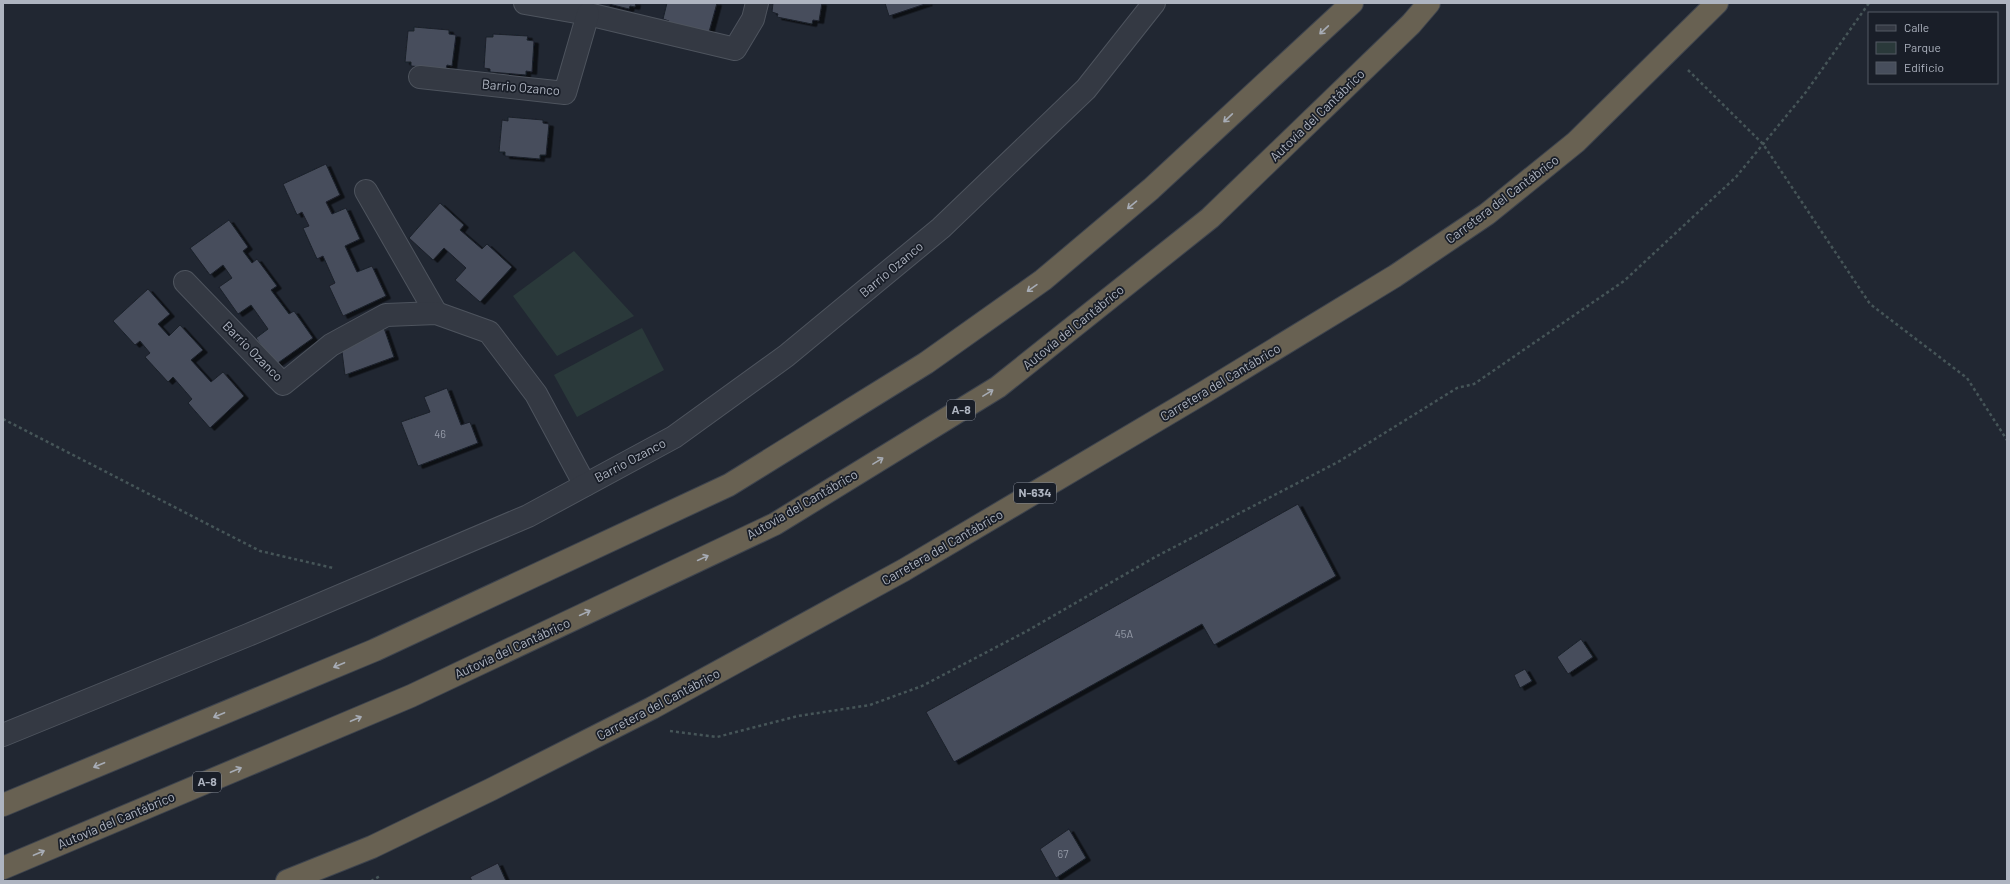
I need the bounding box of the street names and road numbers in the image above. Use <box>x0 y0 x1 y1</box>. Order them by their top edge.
street label: Autovía del Cantábrico <box>1266 66 1368 164</box>
street label: Barrio Ozanco <box>481 76 561 98</box>
street label: Carretera del Cantábrico <box>1442 151 1562 247</box>
street label: Barrio Ozanco <box>856 238 926 300</box>
street label: Autovía del Cantábrico <box>1019 281 1127 373</box>
street label: Barrio Ozanco <box>220 318 286 384</box>
street label: Carretera del Cantábrico <box>1157 340 1283 424</box>
road number: A-8 <box>947 400 975 420</box>
street label: Barrio Ozanco <box>592 435 668 485</box>
street label: Autovía del Cantábrico <box>744 466 860 542</box>
road number: N-634 <box>1014 483 1056 503</box>
street label: Carretera del Cantábrico <box>878 506 1006 588</box>
street label: Autovía del Cantábrico <box>452 614 572 682</box>
street label: Carretera del Cantábrico <box>594 665 722 743</box>
road number: A-8 <box>193 772 221 792</box>
street label: Autovía del Cantábrico <box>55 788 177 852</box>

